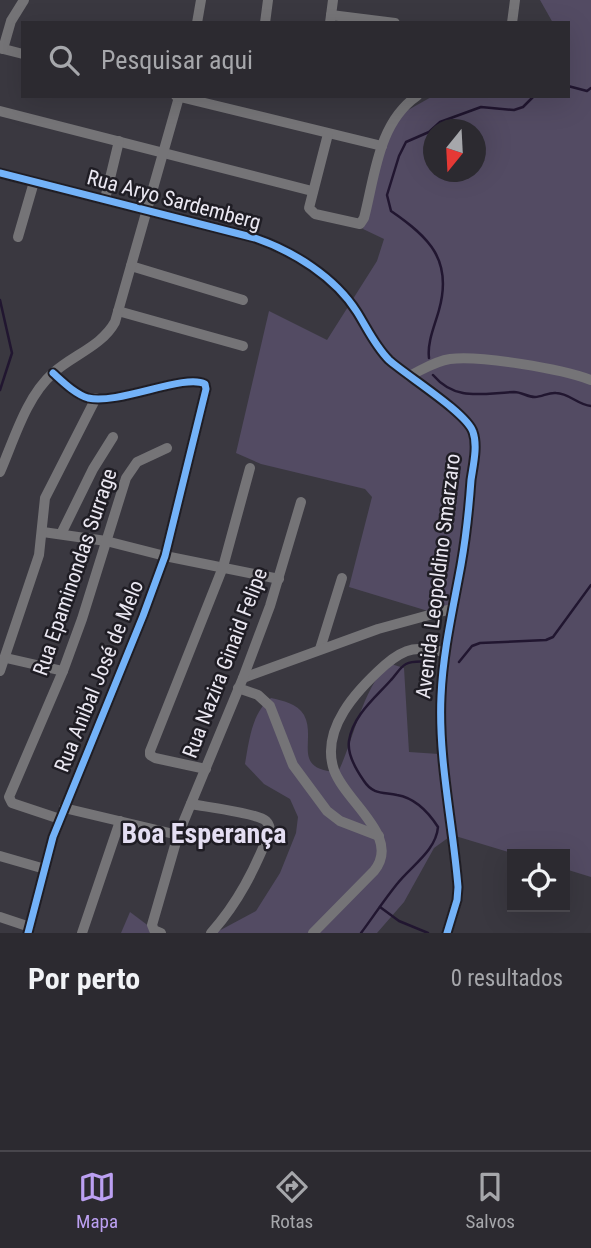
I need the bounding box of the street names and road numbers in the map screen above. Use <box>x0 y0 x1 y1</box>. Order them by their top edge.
street label: Rua Aryo Sardemberg <box>85 165 263 235</box>
street label: Avenida Leopoldino Smarzaro <box>411 452 465 700</box>
street label: Rua Epaminondas Surrage <box>28 465 122 679</box>
street label: Rua Nazira Ginaid Felipe <box>178 565 272 761</box>
street label: Rua Anibal José de Melo <box>50 577 148 775</box>

